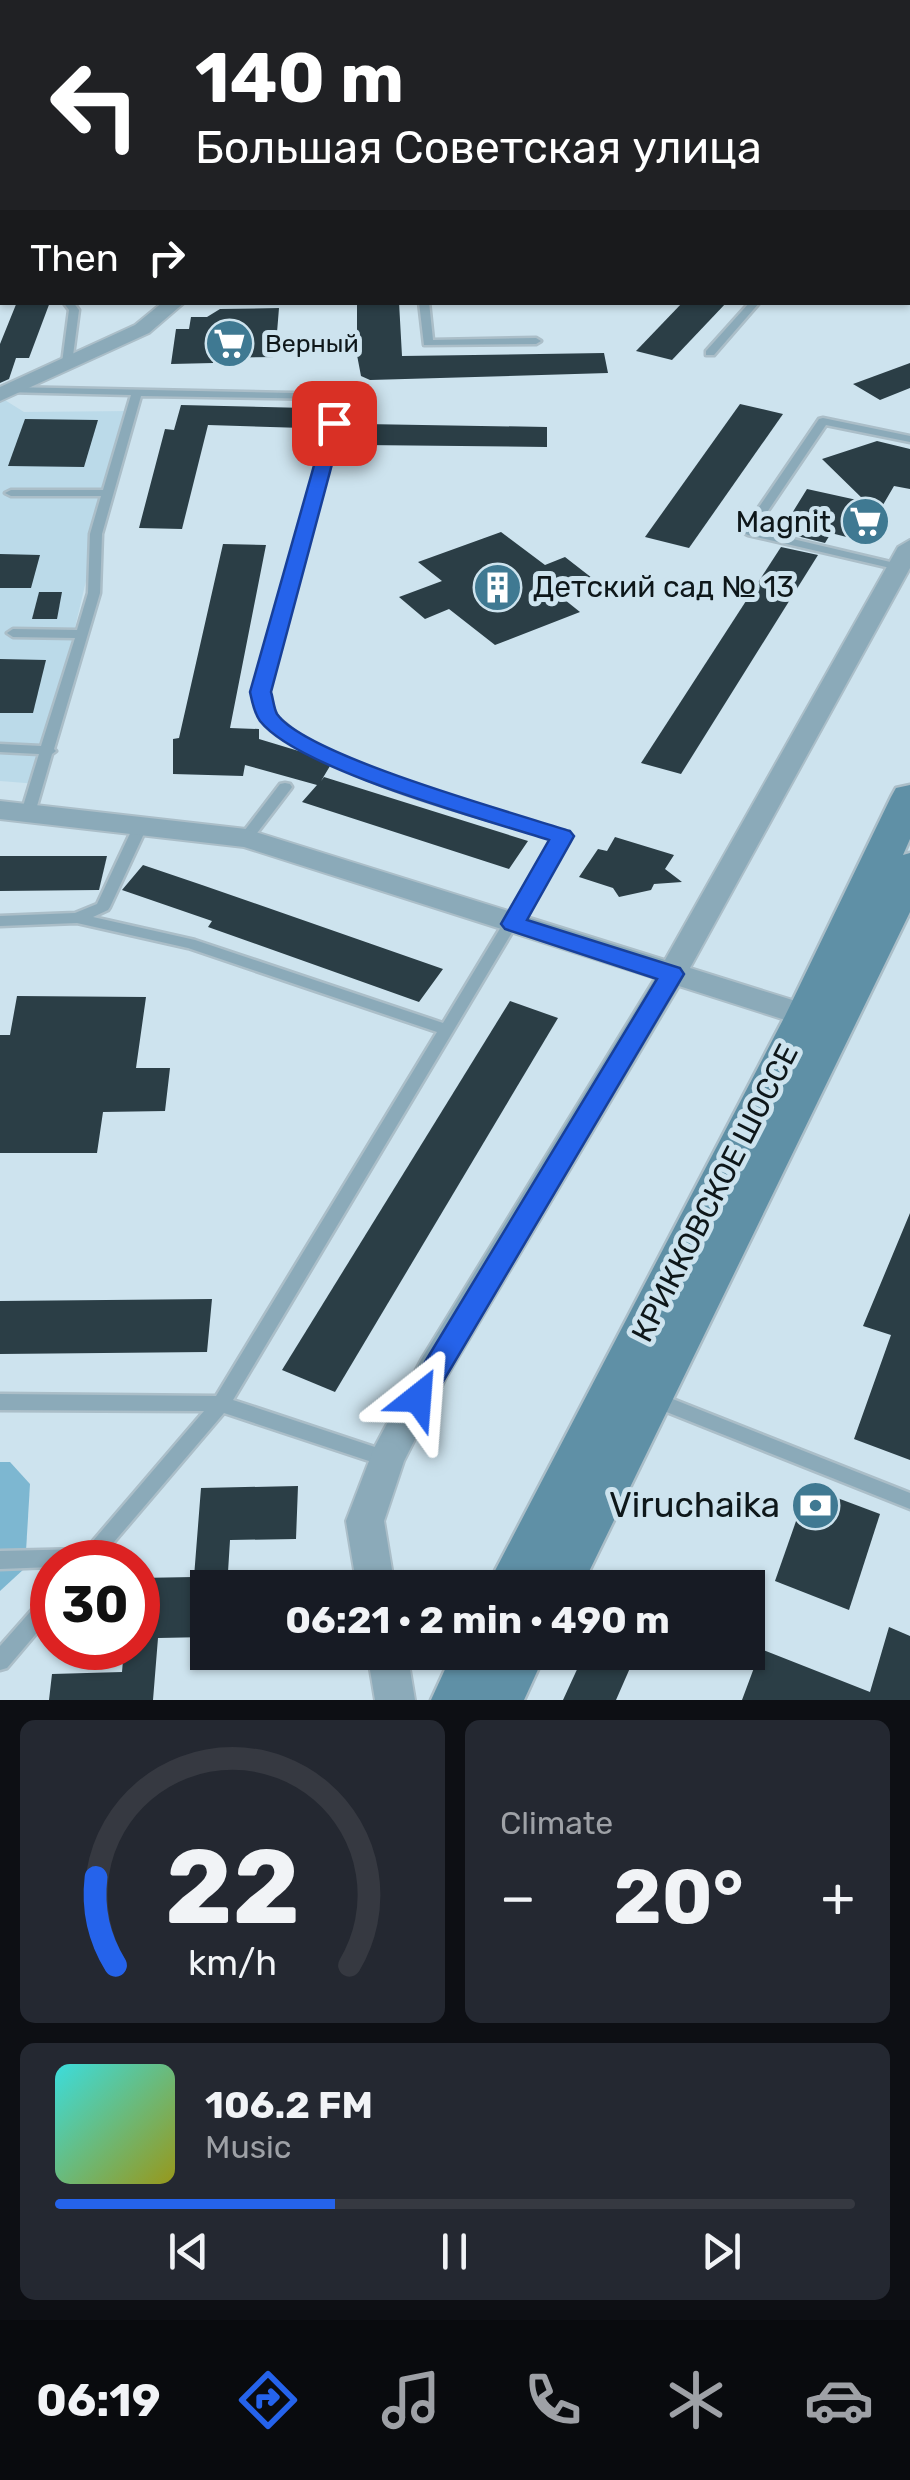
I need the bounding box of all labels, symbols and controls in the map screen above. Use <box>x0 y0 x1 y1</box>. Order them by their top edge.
text: 140 m <box>195 37 404 120</box>
icon: left <box>30 40 160 170</box>
text: Большая Советская улица <box>195 121 762 174</box>
icon: right <box>139 230 194 285</box>
text: Then <box>30 235 119 281</box>
supermarket icon: Верный <box>204 317 256 369</box>
place label: Верный <box>265 329 359 358</box>
pin <box>292 381 377 466</box>
icon: arrive <box>307 396 362 451</box>
supermarket icon: Magnit <box>840 496 892 548</box>
place label: Magnit <box>736 504 831 540</box>
building icon: Детский сад № 13 <box>472 561 524 613</box>
place label: Детский сад № 13 <box>533 569 794 605</box>
street label: КРИККОВСКОЕ ШОССЕ <box>624 1038 806 1348</box>
position arrow <box>366 1346 470 1450</box>
bank icon: Viruchaika <box>789 1479 841 1531</box>
place label: Viruchaika <box>609 1484 780 1526</box>
speed limit sign: 30 <box>30 1540 160 1670</box>
text: 06:21 · 2 min · 490 m <box>285 1597 670 1643</box>
text: Climate <box>500 1804 613 1842</box>
text: 22 <box>165 1826 300 1949</box>
text: 20° <box>613 1853 744 1942</box>
text: − <box>500 1865 536 1930</box>
text: + <box>821 1865 855 1930</box>
text: km/h <box>188 1942 277 1984</box>
text: 106.2 FM <box>205 2082 373 2128</box>
text: Music <box>205 2128 291 2166</box>
icon: previous <box>161 2224 216 2279</box>
icon: pause <box>427 2224 482 2279</box>
icon: next <box>694 2224 749 2279</box>
icon: directions <box>233 2365 303 2435</box>
icon: music <box>376 2365 446 2435</box>
icon: phone <box>518 2365 588 2435</box>
icon: climate <box>661 2365 731 2435</box>
icon: car <box>804 2365 874 2435</box>
text: 06:19 <box>36 2374 161 2427</box>

